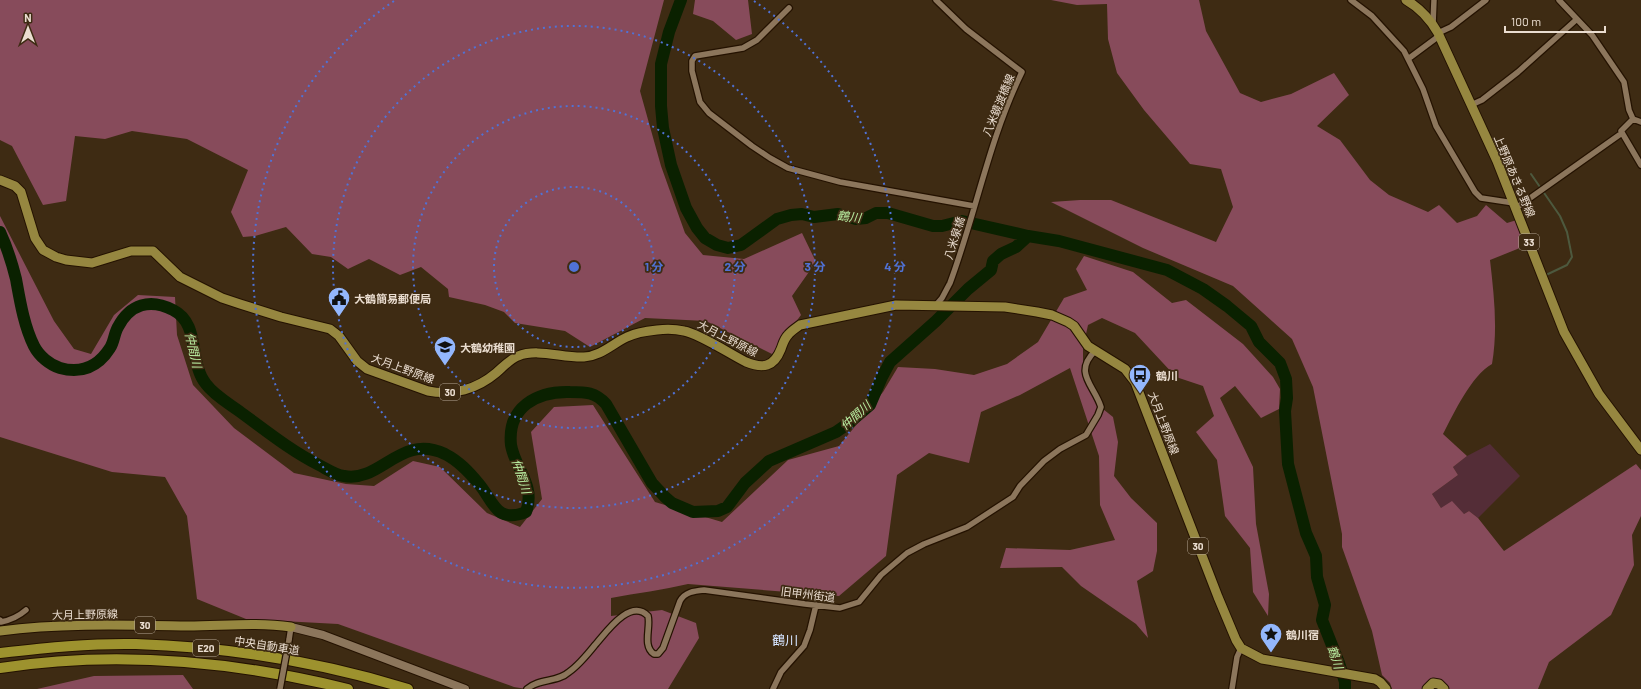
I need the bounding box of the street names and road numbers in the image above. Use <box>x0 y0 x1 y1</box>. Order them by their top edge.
street label: 八米鏡渡橋線 <box>980 72 1016 138</box>
street label: 上野原あきる野線 <box>1492 133 1538 219</box>
street label: 八米泉橋 <box>941 215 967 261</box>
road number: 33 <box>1519 234 1539 250</box>
street label: 大月上野原線 <box>696 317 760 359</box>
street label: 大月上野原線 <box>370 351 436 385</box>
road number: 30 <box>440 384 460 400</box>
street label: 大月上野原線 <box>1146 390 1182 456</box>
road number: 30 <box>1188 538 1208 554</box>
street label: 旧甲州街道 <box>780 584 836 604</box>
street label: 大月上野原線 <box>52 607 118 621</box>
road number: 30 <box>135 617 155 633</box>
street label: 中央自動車道 <box>233 633 301 657</box>
road number: E20 <box>193 640 219 656</box>

